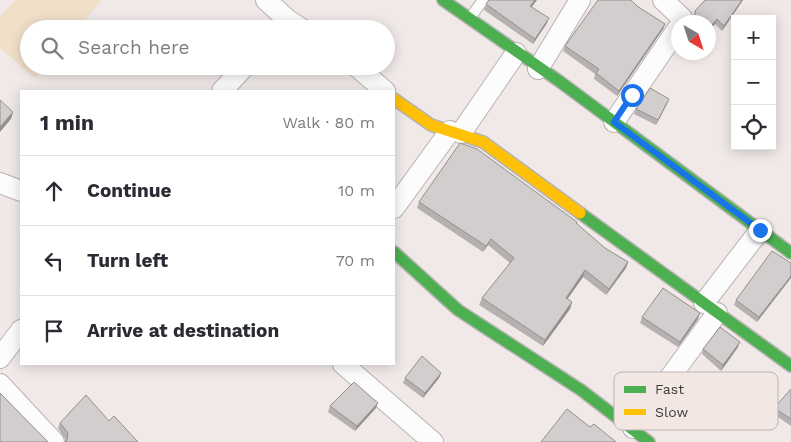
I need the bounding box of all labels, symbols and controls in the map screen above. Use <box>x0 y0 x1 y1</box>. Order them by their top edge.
north arrow <box>671 15 716 60</box>
map controls <box>731 15 776 150</box>
button: + <box>731 15 776 60</box>
search box <box>20 20 395 75</box>
icon: search <box>38 34 66 62</box>
text: Search here <box>78 36 189 59</box>
button: − <box>731 60 776 105</box>
route start <box>621 84 644 107</box>
button: locate <box>731 105 776 150</box>
text: 1 min <box>40 110 94 135</box>
text: Walk · 80 m <box>283 113 375 132</box>
icon: ahead <box>40 177 68 205</box>
text: Continue <box>87 179 171 202</box>
text: 10 m <box>338 181 375 200</box>
route end <box>749 219 772 242</box>
icon: left <box>40 247 68 275</box>
text: Turn left <box>87 249 168 272</box>
text: 70 m <box>336 251 375 270</box>
icon: arrive <box>40 317 68 345</box>
text: Arrive at destination <box>87 319 279 342</box>
legend <box>614 372 778 430</box>
text: Fast <box>655 381 684 397</box>
text: Slow <box>655 404 688 420</box>

